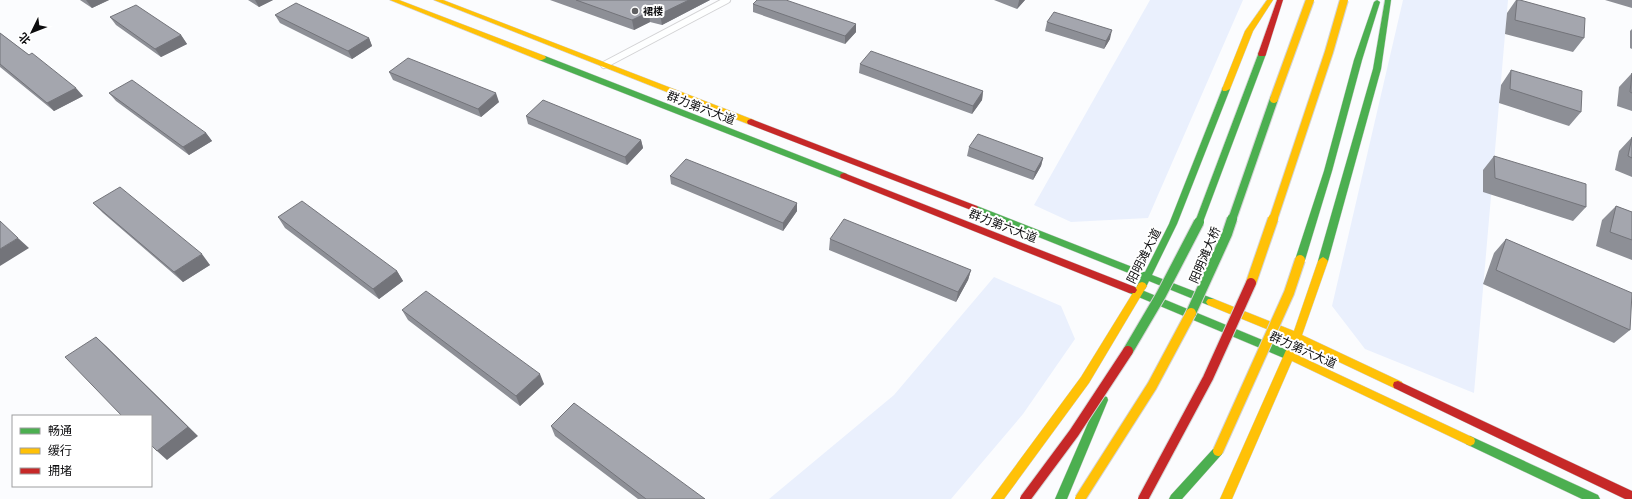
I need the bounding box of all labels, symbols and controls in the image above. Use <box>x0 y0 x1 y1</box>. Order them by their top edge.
place label: 裙楼 <box>643 5 663 18</box>
marker: 裙楼 <box>630 6 640 16</box>
north arrow <box>12 12 52 52</box>
text: 北 <box>16 30 34 48</box>
street label: 群力第六大道 <box>665 88 737 127</box>
street label: 群力第六大道 <box>967 206 1039 245</box>
street label: 阳明滩大桥 <box>1186 224 1223 285</box>
street label: 阳明滩大道 <box>1123 226 1164 286</box>
street label: 群力第六大道 <box>1267 328 1339 371</box>
legend <box>12 415 152 487</box>
text: 畅通 <box>48 423 72 438</box>
text: 缓行 <box>48 443 72 458</box>
text: 拥堵 <box>48 463 72 478</box>

